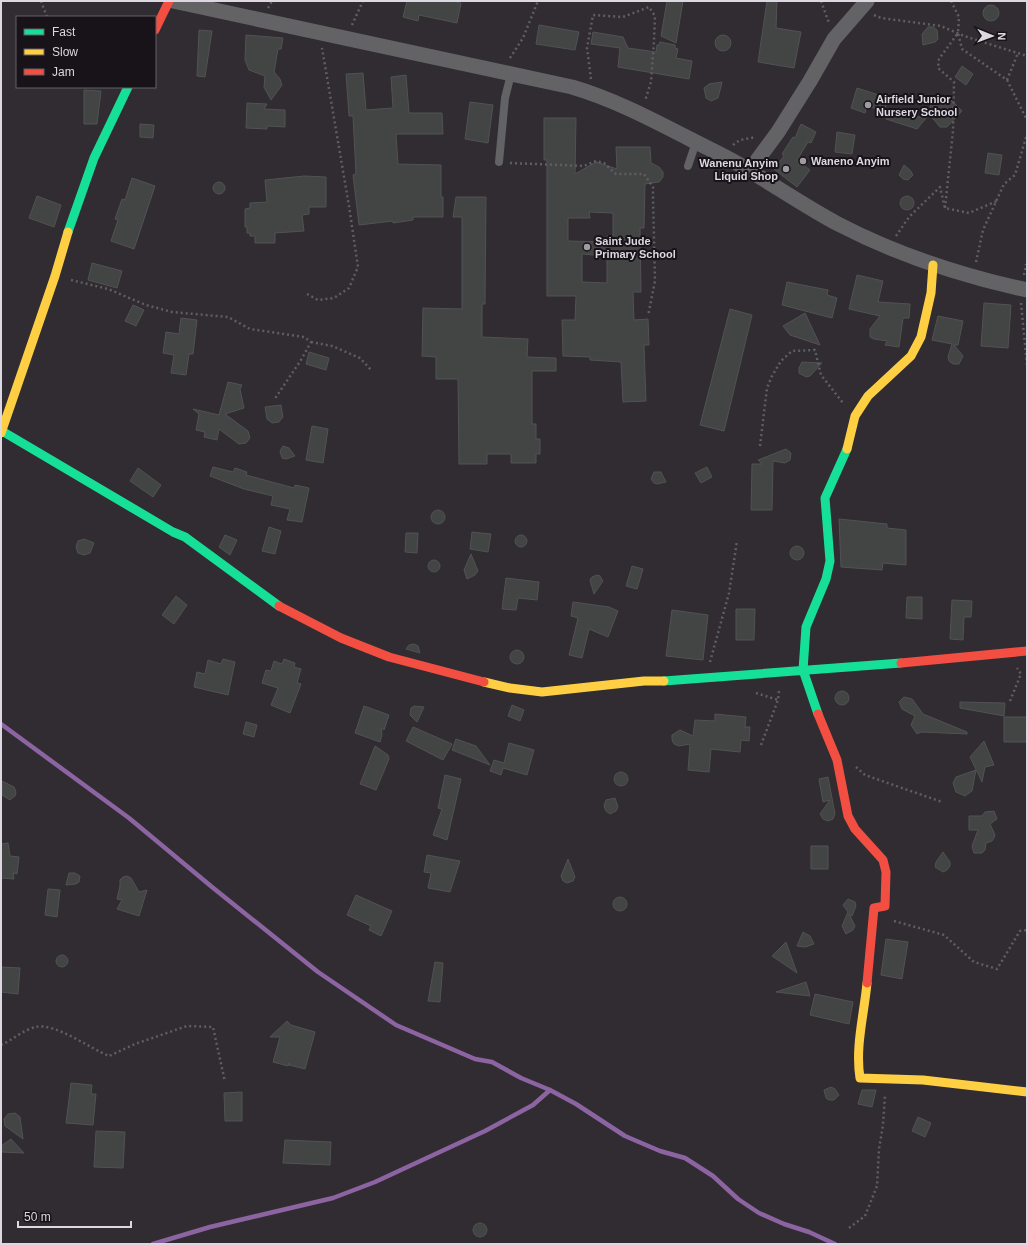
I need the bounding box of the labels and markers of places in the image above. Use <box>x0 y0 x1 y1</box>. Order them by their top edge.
place label: Airfield Junior Nursery School <box>876 93 957 118</box>
marker: Airfield Junior Nursery School <box>863 100 873 110</box>
place label: Waneno Anyim <box>811 155 890 167</box>
marker: Waneno Anyim <box>798 156 808 166</box>
place label: Wanenu Anyim Liquid Shop <box>699 157 778 182</box>
marker: Wanenu Anyim Liquid Shop <box>781 164 791 174</box>
place label: Saint Jude Primary School <box>595 235 676 260</box>
marker: Saint Jude Primary School <box>582 242 592 252</box>

